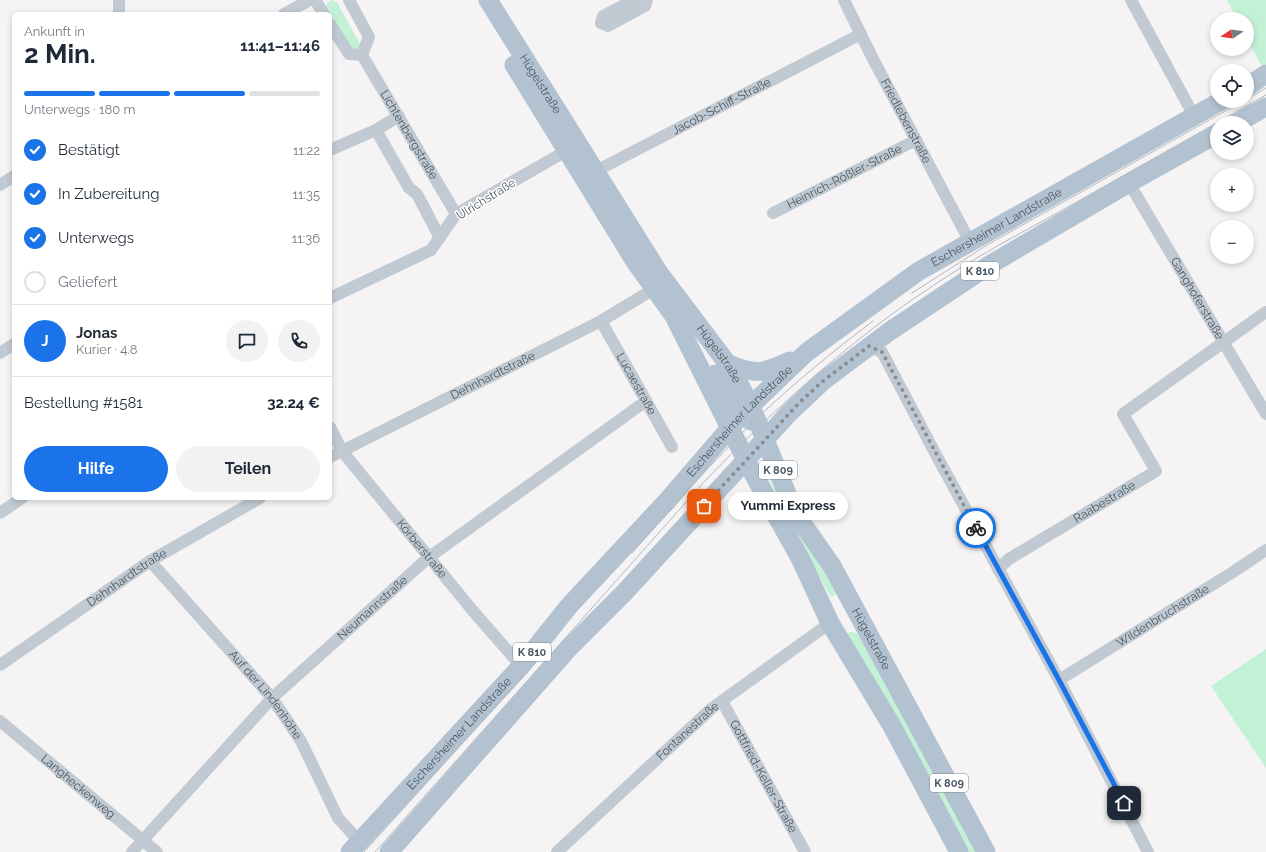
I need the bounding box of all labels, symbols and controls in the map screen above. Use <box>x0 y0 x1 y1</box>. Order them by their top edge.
north arrow <box>1210 12 1254 56</box>
map controls <box>1210 12 1254 264</box>
text: Ankunft in <box>24 24 85 39</box>
text: 11:41–11:46 <box>240 37 320 55</box>
text: 2 Min. <box>24 39 96 69</box>
street label: Hügelstraße <box>517 51 565 116</box>
button: locate <box>1210 64 1254 108</box>
street label: Jacob-Schiff-Straße <box>670 75 773 137</box>
street label: Friedlebenstraße <box>878 76 934 166</box>
street label: Lichtenbergstraße <box>377 88 441 182</box>
text: Unterwegs · 180 m <box>24 102 136 117</box>
button: layers <box>1210 116 1254 160</box>
icon: check <box>24 139 46 161</box>
text: Bestätigt <box>58 141 120 159</box>
street label: Heinrich-Rößler-Straße <box>784 141 904 212</box>
text: 11:22 <box>293 143 320 158</box>
button: + <box>1210 168 1254 212</box>
street label: Ulrichstraße <box>454 175 518 223</box>
icon: check <box>24 183 46 205</box>
text: In Zubereitung <box>58 185 160 203</box>
street label: Eschersheimer Landstraße <box>929 185 1064 270</box>
text: 11:35 <box>292 187 320 202</box>
button: − <box>1210 220 1254 264</box>
icon: check <box>24 227 46 249</box>
text: Unterwegs <box>58 229 134 247</box>
text: 11:36 <box>292 231 320 246</box>
street label: Ganghoferstraße <box>1168 255 1227 342</box>
road number: K 810 <box>961 262 999 280</box>
text: Geliefert <box>58 273 117 291</box>
button: chat <box>226 320 268 362</box>
button: phone <box>278 320 320 362</box>
street label: Hügelstraße <box>694 322 744 386</box>
text: Jonas <box>76 324 117 342</box>
text: J <box>41 332 49 350</box>
text: Kurier · 4.8 <box>76 342 138 357</box>
street label: Dehnhardtstraße <box>448 348 537 402</box>
street label: Lucaestraße <box>613 350 659 417</box>
street label: Eschersheimer Landstraße <box>684 363 795 480</box>
text: Bestellung #1581 <box>24 394 143 412</box>
text: 32.24 € <box>267 394 320 412</box>
button: Hilfe <box>24 446 168 492</box>
button: Teilen <box>176 446 320 492</box>
road number: K 809 <box>759 461 797 479</box>
street label: Raabestraße <box>1071 478 1138 526</box>
pin <box>687 489 721 523</box>
callout: Yummi Express <box>728 492 848 520</box>
icon: bag <box>693 495 715 517</box>
text: Yummi Express <box>740 498 836 513</box>
courier <box>956 508 996 548</box>
street label: Körberstraße <box>394 516 450 581</box>
icon: bike <box>965 517 987 539</box>
street label: Dehnhardtstraße <box>84 546 169 609</box>
street label: Neumannstraße <box>335 573 410 643</box>
street label: Wildenbruchstraße <box>1114 582 1212 650</box>
street label: Hügelstraße <box>849 606 893 672</box>
road number: K 810 <box>513 643 551 661</box>
street label: Auf der Lindenhöhe <box>226 648 305 742</box>
street label: Eschersheimer Landstraße <box>404 674 514 793</box>
street label: Fontanestraße <box>653 699 721 763</box>
street label: Gottfried-Keller-Straße <box>727 718 800 835</box>
street label: Langheckenweg <box>38 751 118 821</box>
road number: K 809 <box>930 774 968 792</box>
pin <box>1107 786 1141 820</box>
icon: home <box>1113 792 1135 814</box>

